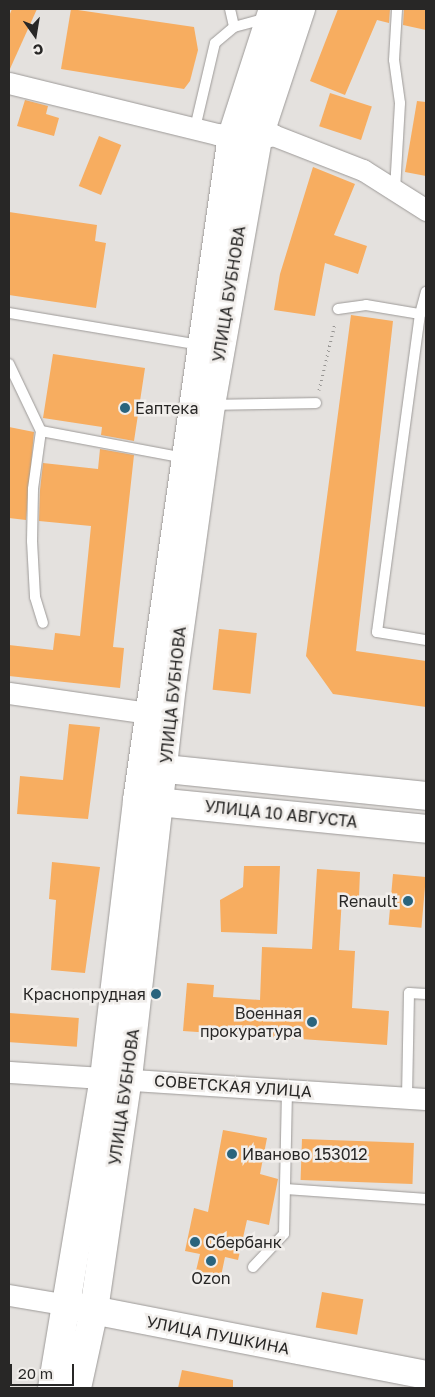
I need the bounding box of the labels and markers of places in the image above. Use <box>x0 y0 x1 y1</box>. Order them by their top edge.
place label: Еаптека <box>135 398 198 418</box>
marker: Еаптека <box>119 402 131 414</box>
place label: Renault <box>338 891 398 911</box>
marker: Renault <box>402 895 414 907</box>
place label: Краснопрудная <box>23 984 146 1004</box>
marker: Краснопрудная <box>150 988 162 1000</box>
place label: Военная прокуратура <box>200 1003 302 1041</box>
marker: Военная прокуратура <box>306 1016 318 1028</box>
place label: Иваново 153012 <box>242 1144 368 1164</box>
marker: Иваново 153012 <box>226 1148 238 1160</box>
place label: Сбербанк <box>205 1232 282 1252</box>
marker: Сбербанк <box>189 1236 201 1248</box>
marker: Ozon <box>205 1255 217 1267</box>
place label: Ozon <box>191 1268 231 1288</box>

